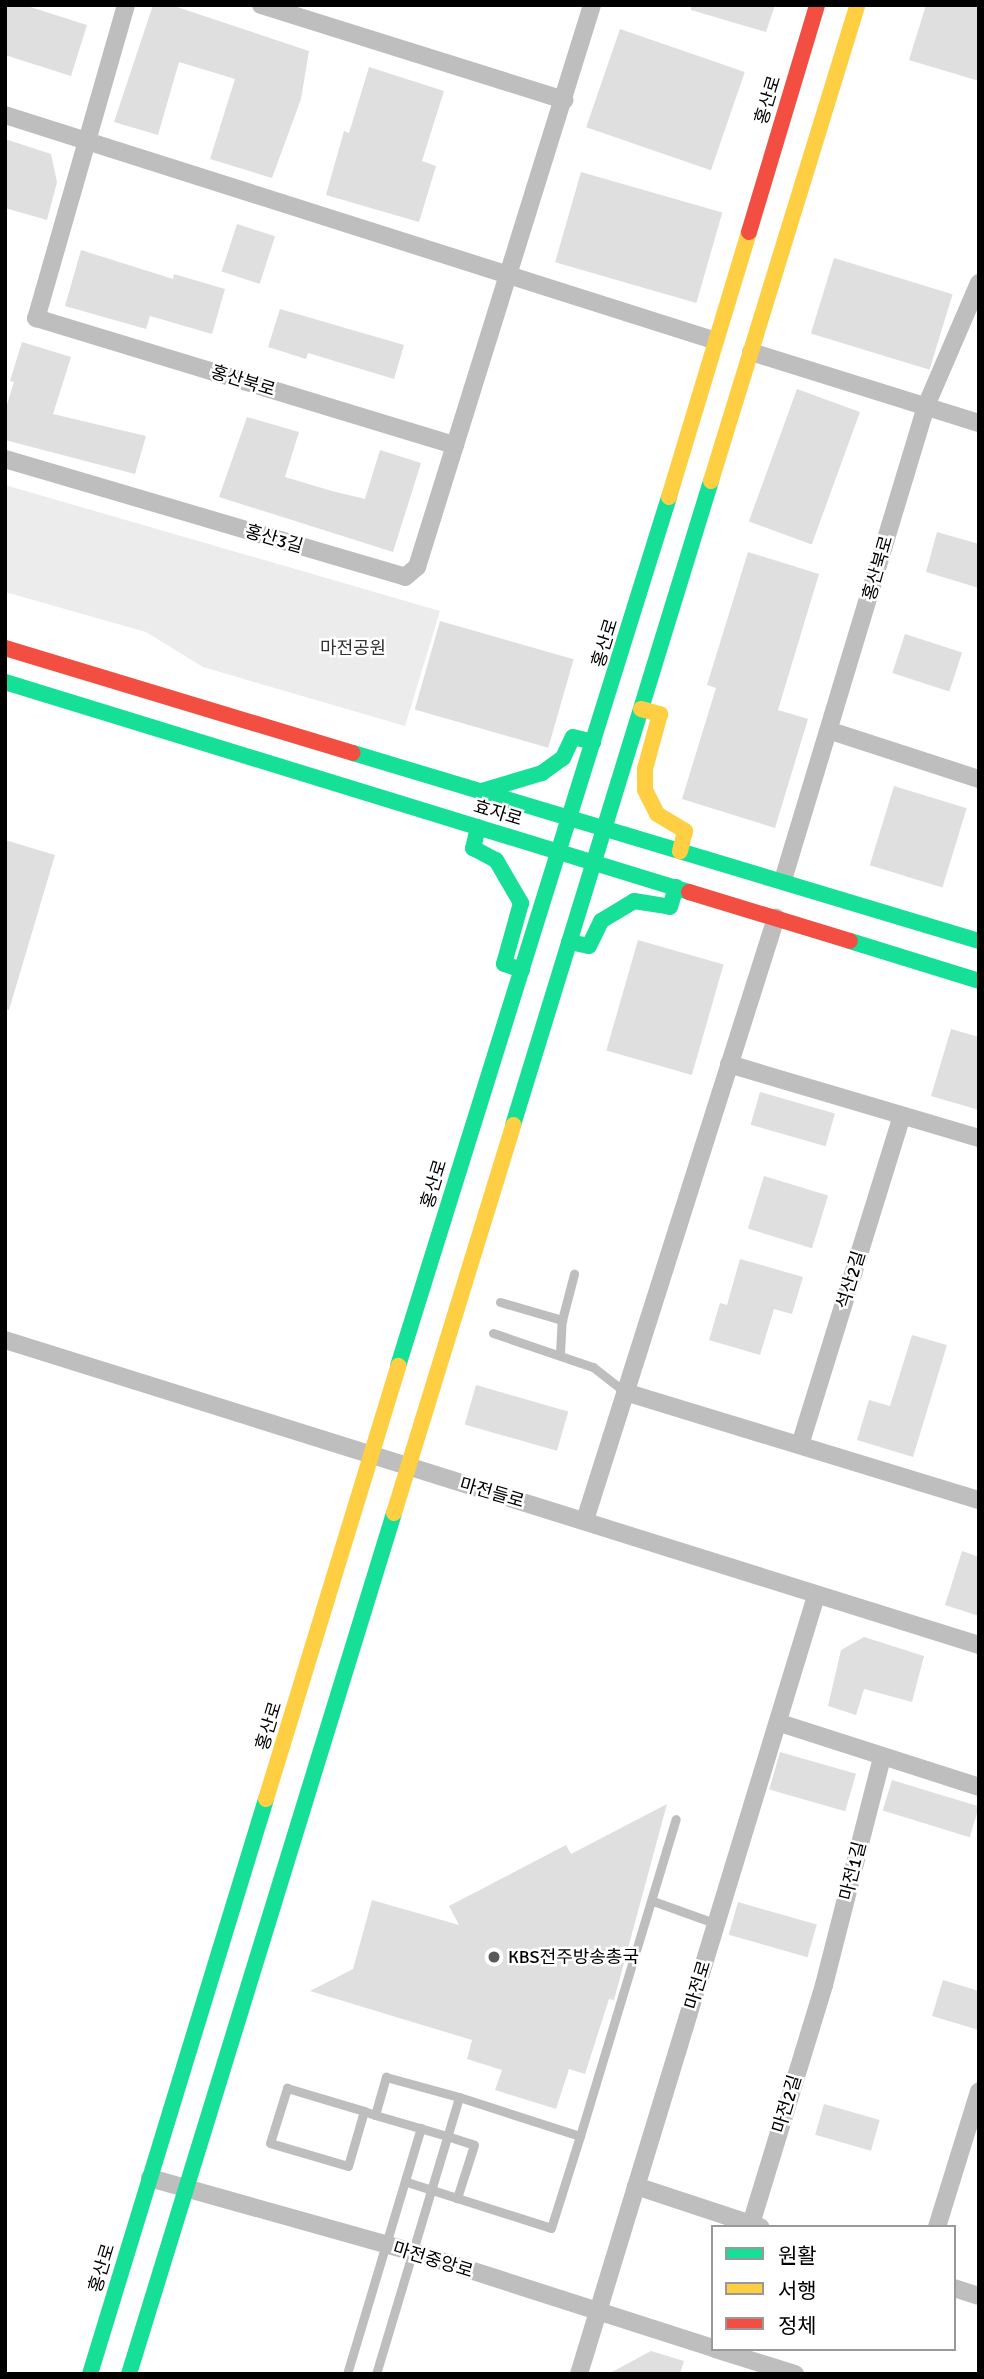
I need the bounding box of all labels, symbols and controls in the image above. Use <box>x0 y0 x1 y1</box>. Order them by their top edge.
street label: 홍산로 <box>750 73 786 127</box>
street label: 홍산북로 <box>208 361 278 401</box>
street label: 홍산3길 <box>242 520 306 558</box>
street label: 홍산북로 <box>858 533 898 603</box>
street label: 홍산로 <box>587 616 623 670</box>
park label: 마전공원 <box>320 637 386 659</box>
street label: 효자로 <box>471 795 525 831</box>
street label: 홍산로 <box>416 1157 452 1211</box>
street label: 석산2길 <box>832 1248 870 1312</box>
street label: 마전들로 <box>457 1473 527 1513</box>
street label: 홍산로 <box>251 1699 287 1753</box>
street label: 마전1길 <box>835 1840 871 1902</box>
place label: KBS전주방송총국 <box>508 1946 639 1968</box>
marker: KBS전주방송총국 <box>486 1949 502 1965</box>
street label: 마전로 <box>680 1958 716 2012</box>
street label: 마전2길 <box>768 2072 806 2136</box>
legend <box>711 2225 956 2351</box>
street label: 마전중앙로 <box>390 2238 476 2282</box>
street label: 홍산로 <box>84 2241 120 2295</box>
text: 원활 <box>778 2243 817 2269</box>
text: 서행 <box>778 2278 817 2304</box>
text: 정체 <box>778 2313 817 2339</box>

